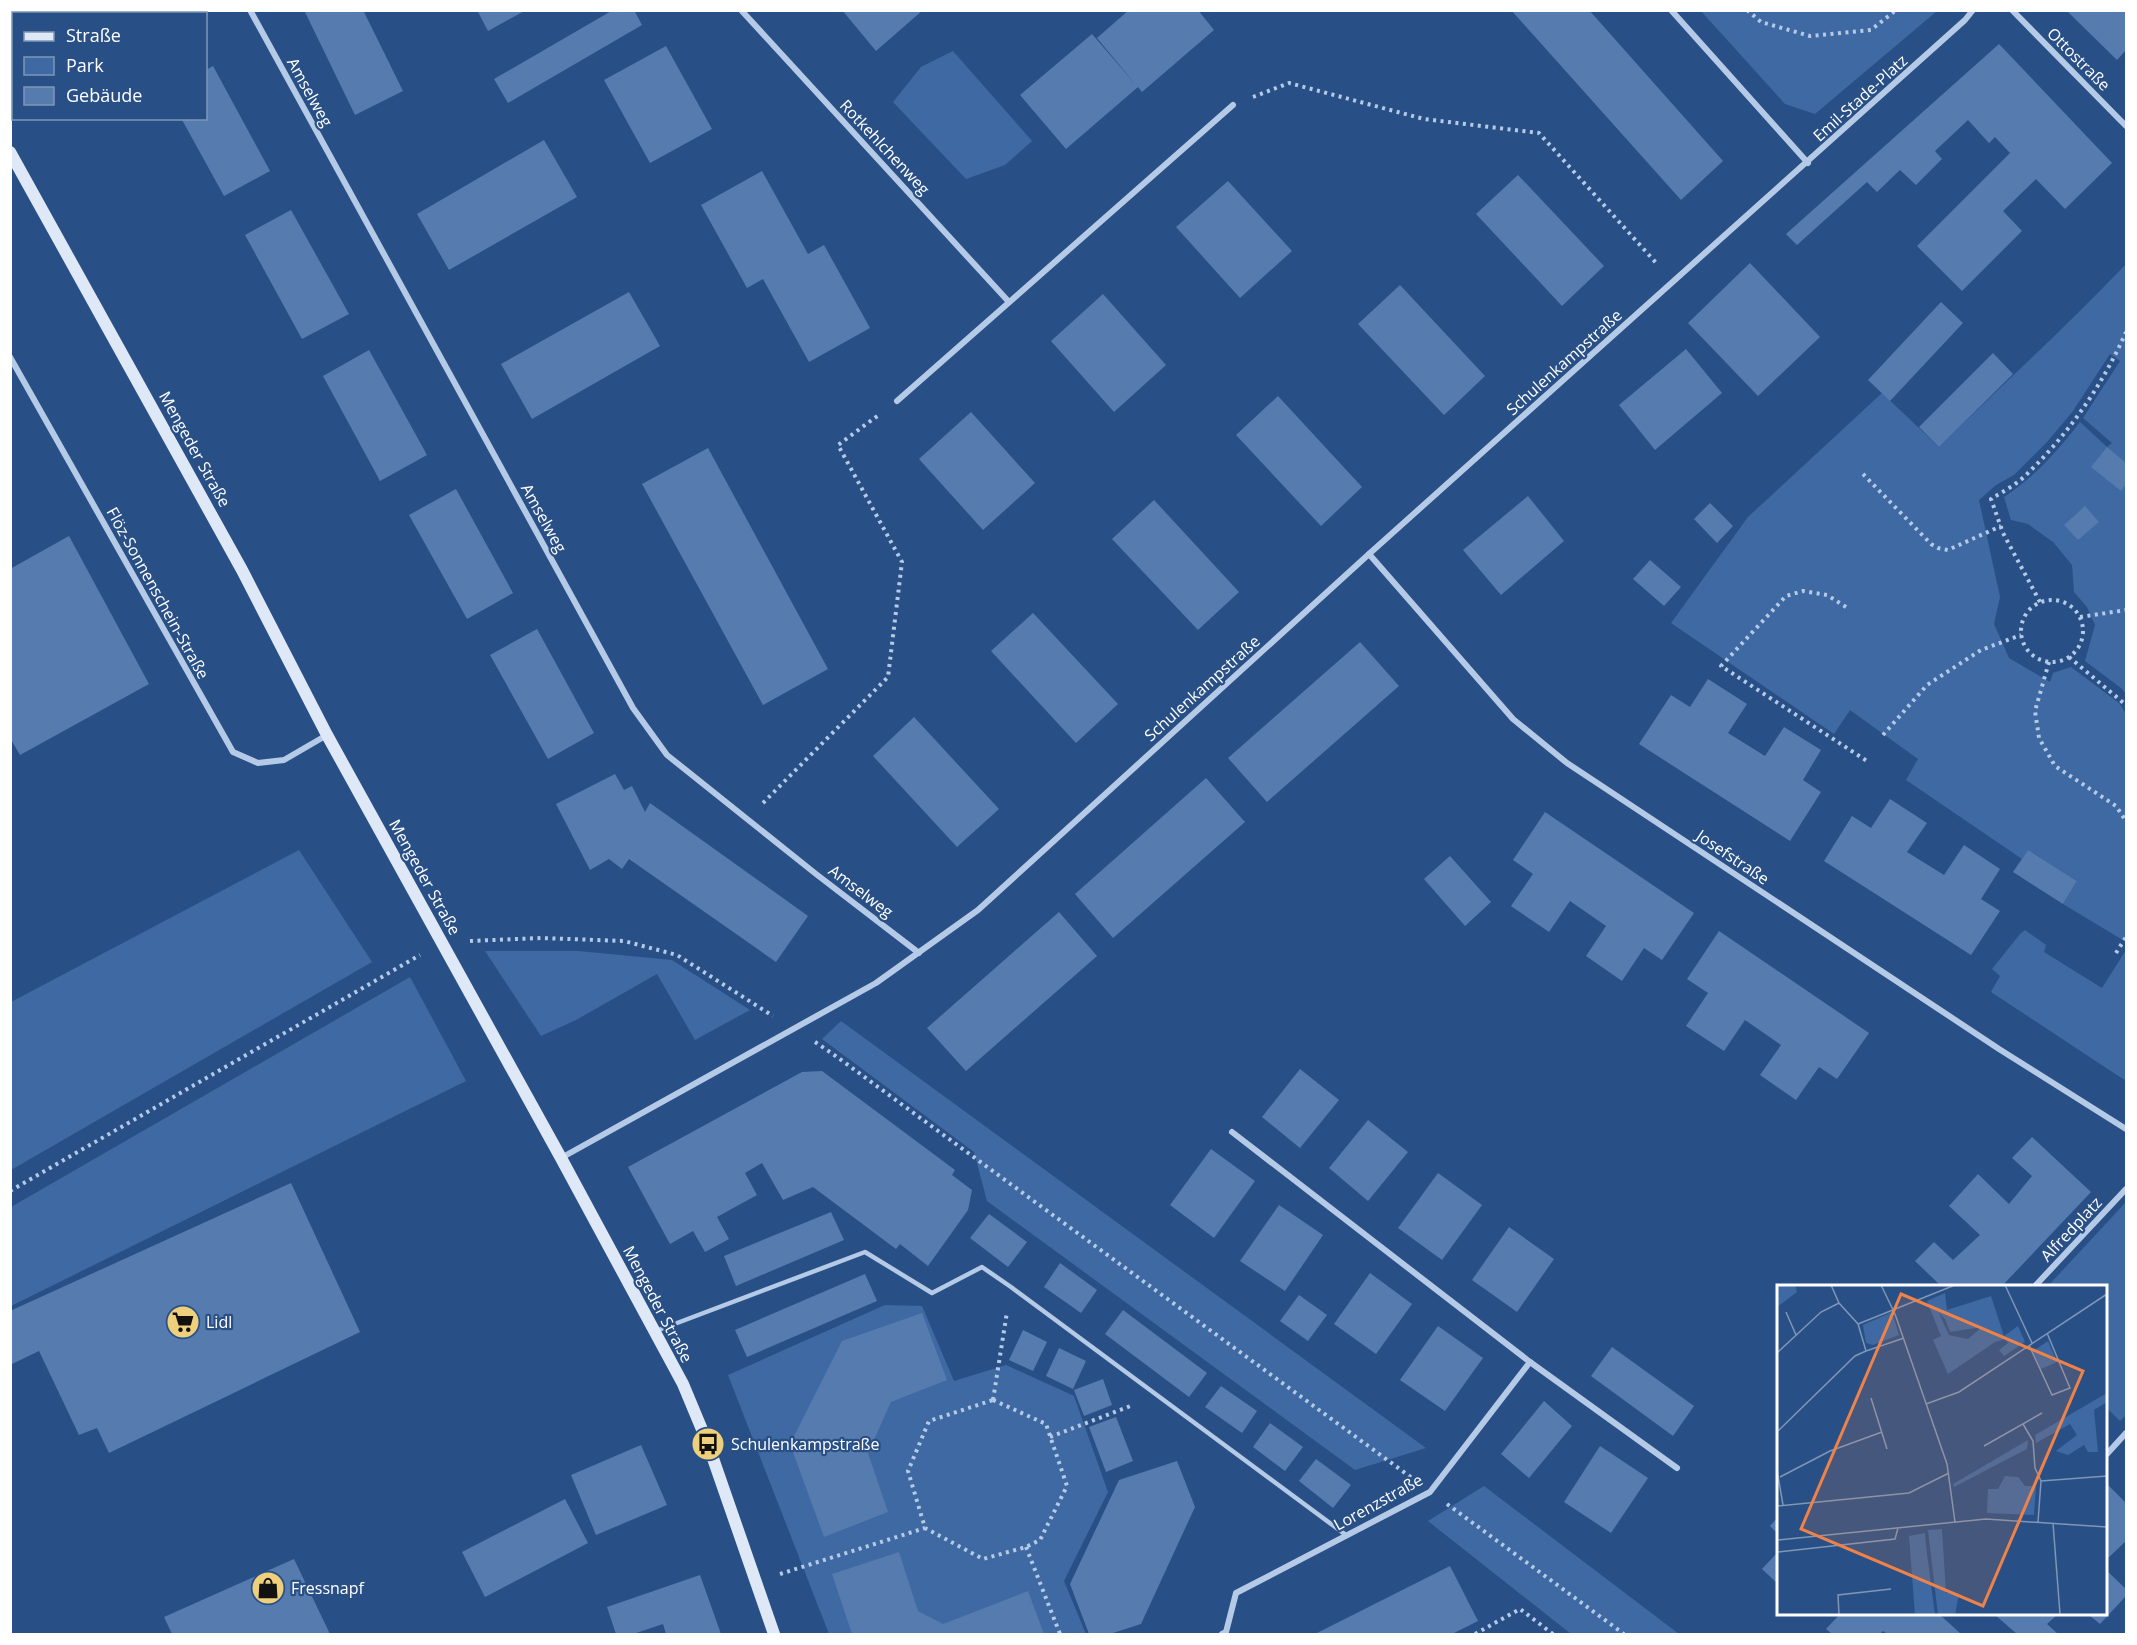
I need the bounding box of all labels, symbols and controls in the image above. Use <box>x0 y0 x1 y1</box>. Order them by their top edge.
legend <box>12 12 207 120</box>
text: Straße <box>66 23 121 47</box>
street label: Ottostraße <box>2043 23 2115 95</box>
street label: Emil-Stade-Platz <box>1808 50 1912 146</box>
text: Park <box>66 53 104 77</box>
street label: Amselweg <box>282 54 338 131</box>
text: Gebäude <box>66 83 142 107</box>
street label: Rotkehlchenweg <box>835 95 935 200</box>
street label: Schulenkampstraße <box>1501 304 1627 420</box>
street label: Mengeder Straße <box>154 387 236 511</box>
street label: Amselweg <box>516 480 572 557</box>
street label: Flöz-Sonnenschein-Straße <box>102 503 214 683</box>
street label: Schulenkampstraße <box>1139 630 1265 746</box>
street label: Mengeder Straße <box>384 815 466 939</box>
street label: Josefstraße <box>1691 823 1774 890</box>
street label: Amselweg <box>824 859 898 923</box>
street label: Alfredplatz <box>2035 1192 2107 1266</box>
street label: Mengeder Straße <box>618 1242 698 1366</box>
inset map <box>1777 1285 2107 1615</box>
supermarket icon: Lidl <box>165 1304 201 1340</box>
place label: Lidl <box>206 1311 232 1333</box>
bus stop icon: Schulenkampstraße <box>690 1426 726 1462</box>
place label: Schulenkampstraße <box>731 1433 880 1455</box>
street label: Lorenzstraße <box>1330 1468 1426 1536</box>
shop icon: Fressnapf <box>250 1570 286 1606</box>
place label: Fressnapf <box>291 1577 366 1599</box>

